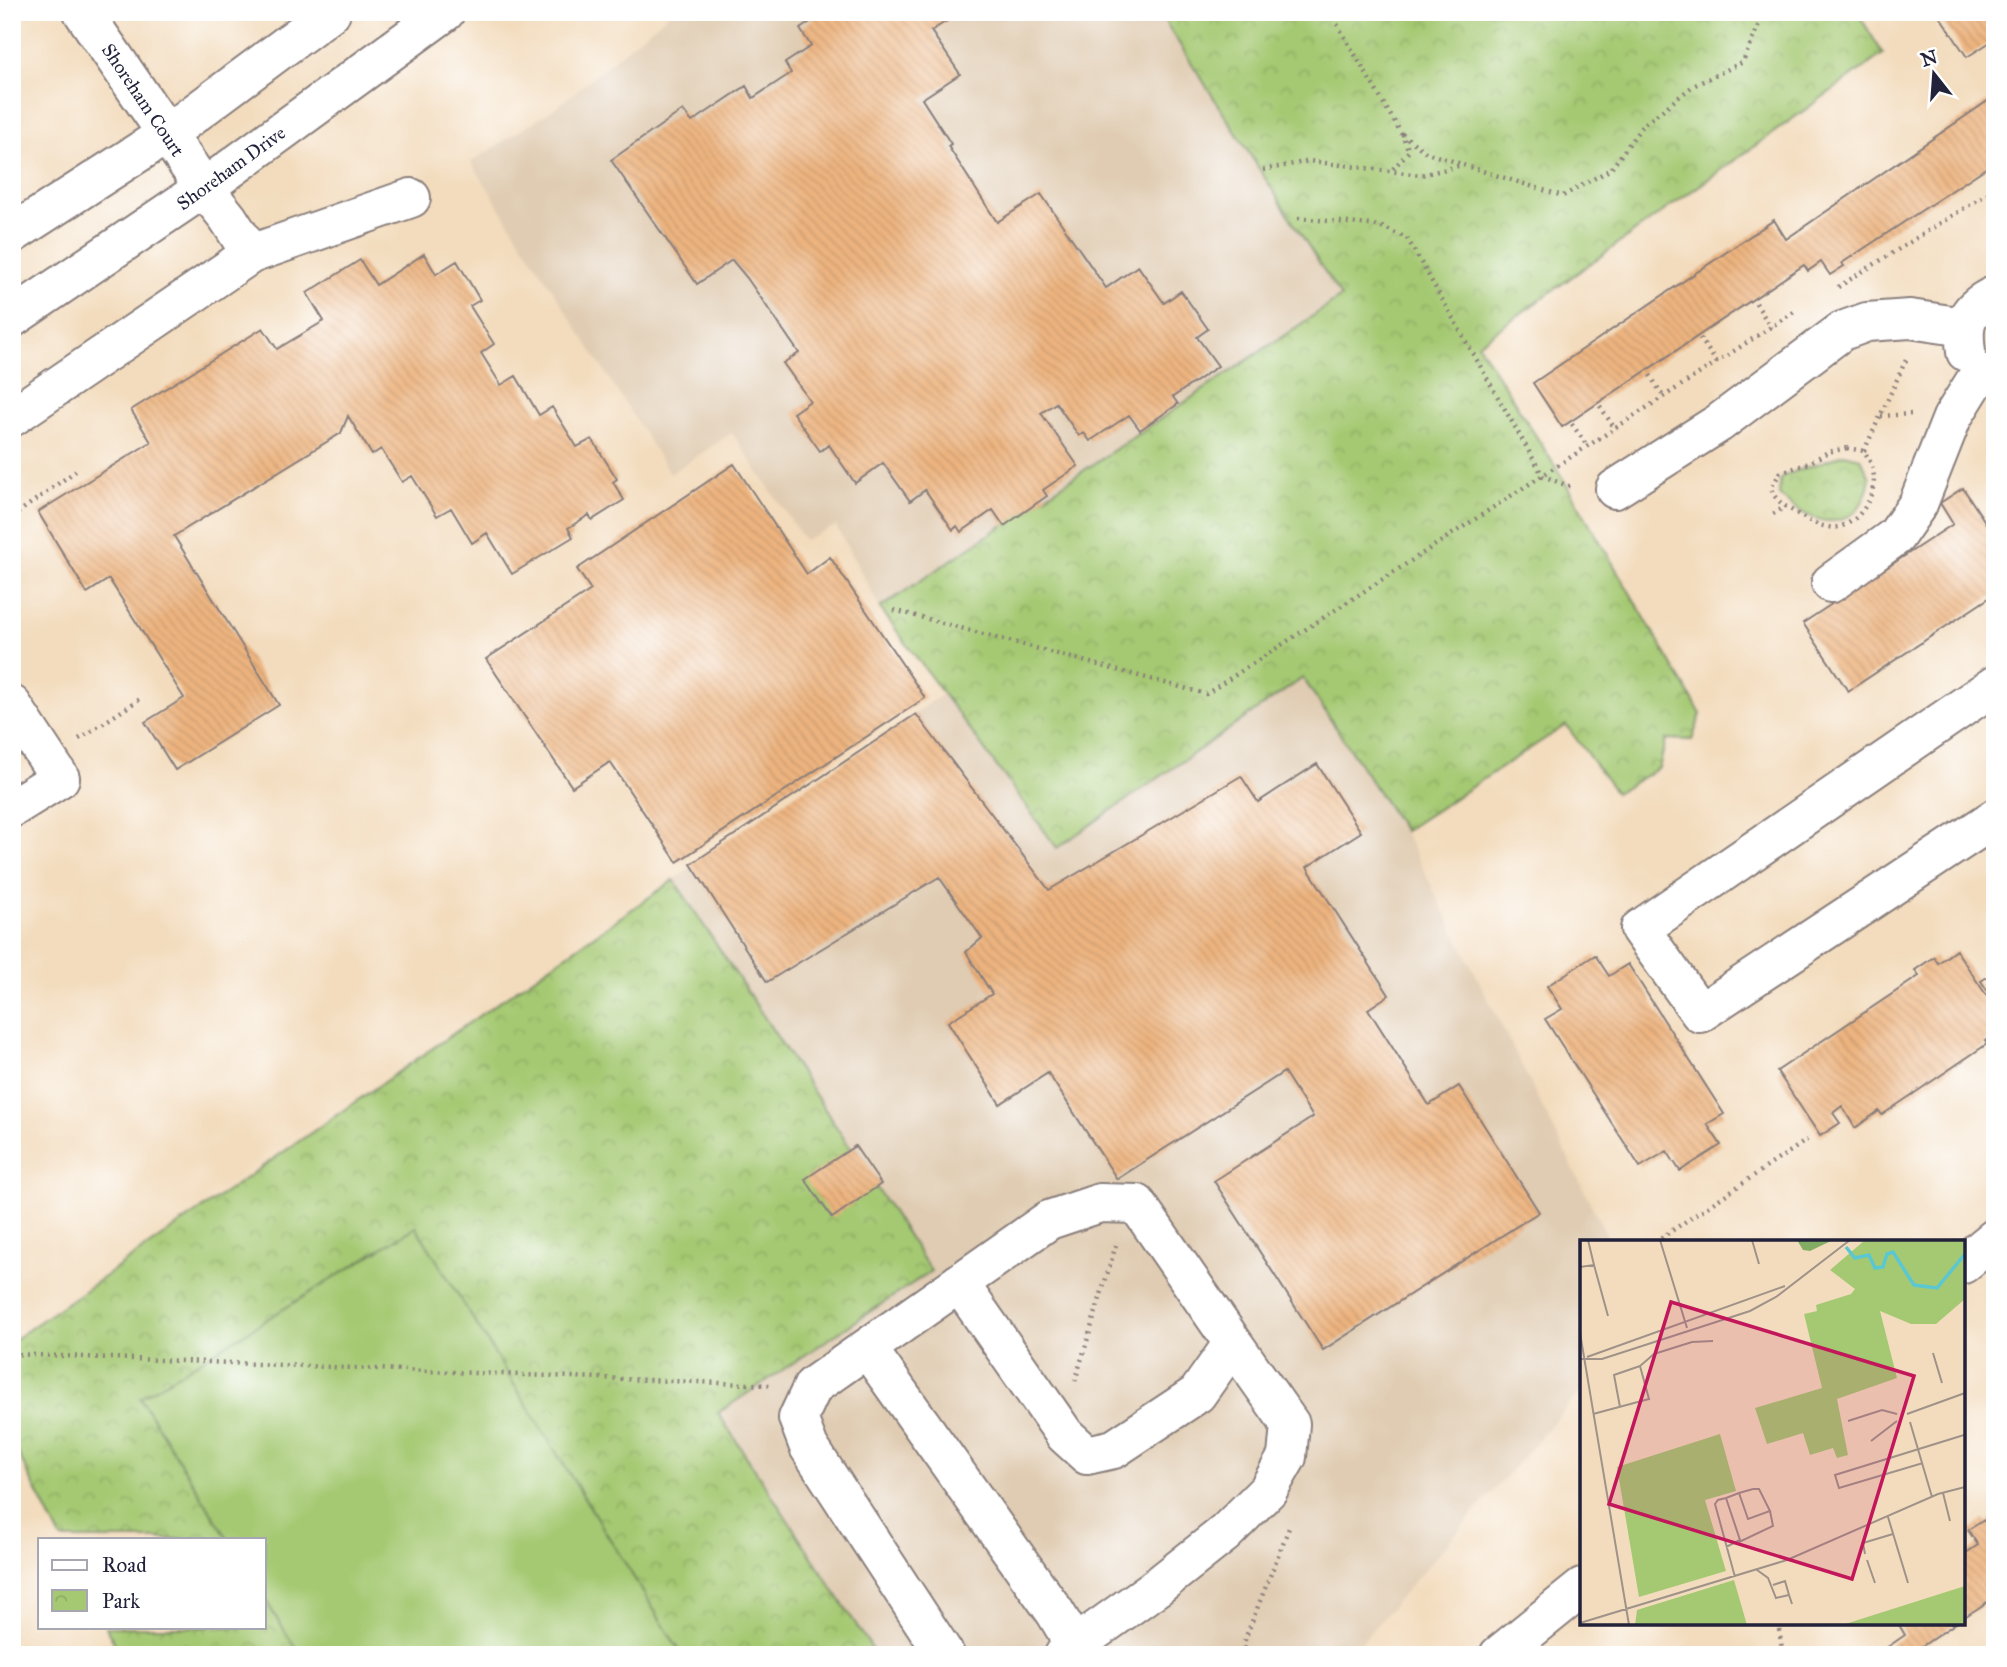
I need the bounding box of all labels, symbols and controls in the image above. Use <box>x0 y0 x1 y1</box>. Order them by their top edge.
north arrow <box>1898 38 1968 108</box>
street label: Shoreham Court <box>97 39 189 161</box>
text: N <box>1918 45 1940 72</box>
street label: Shoreham Drive <box>172 121 290 215</box>
inset map <box>1580 1240 1965 1625</box>
legend <box>38 1538 266 1628</box>
text: Road <box>102 1552 147 1578</box>
text: Park <box>102 1588 140 1614</box>

